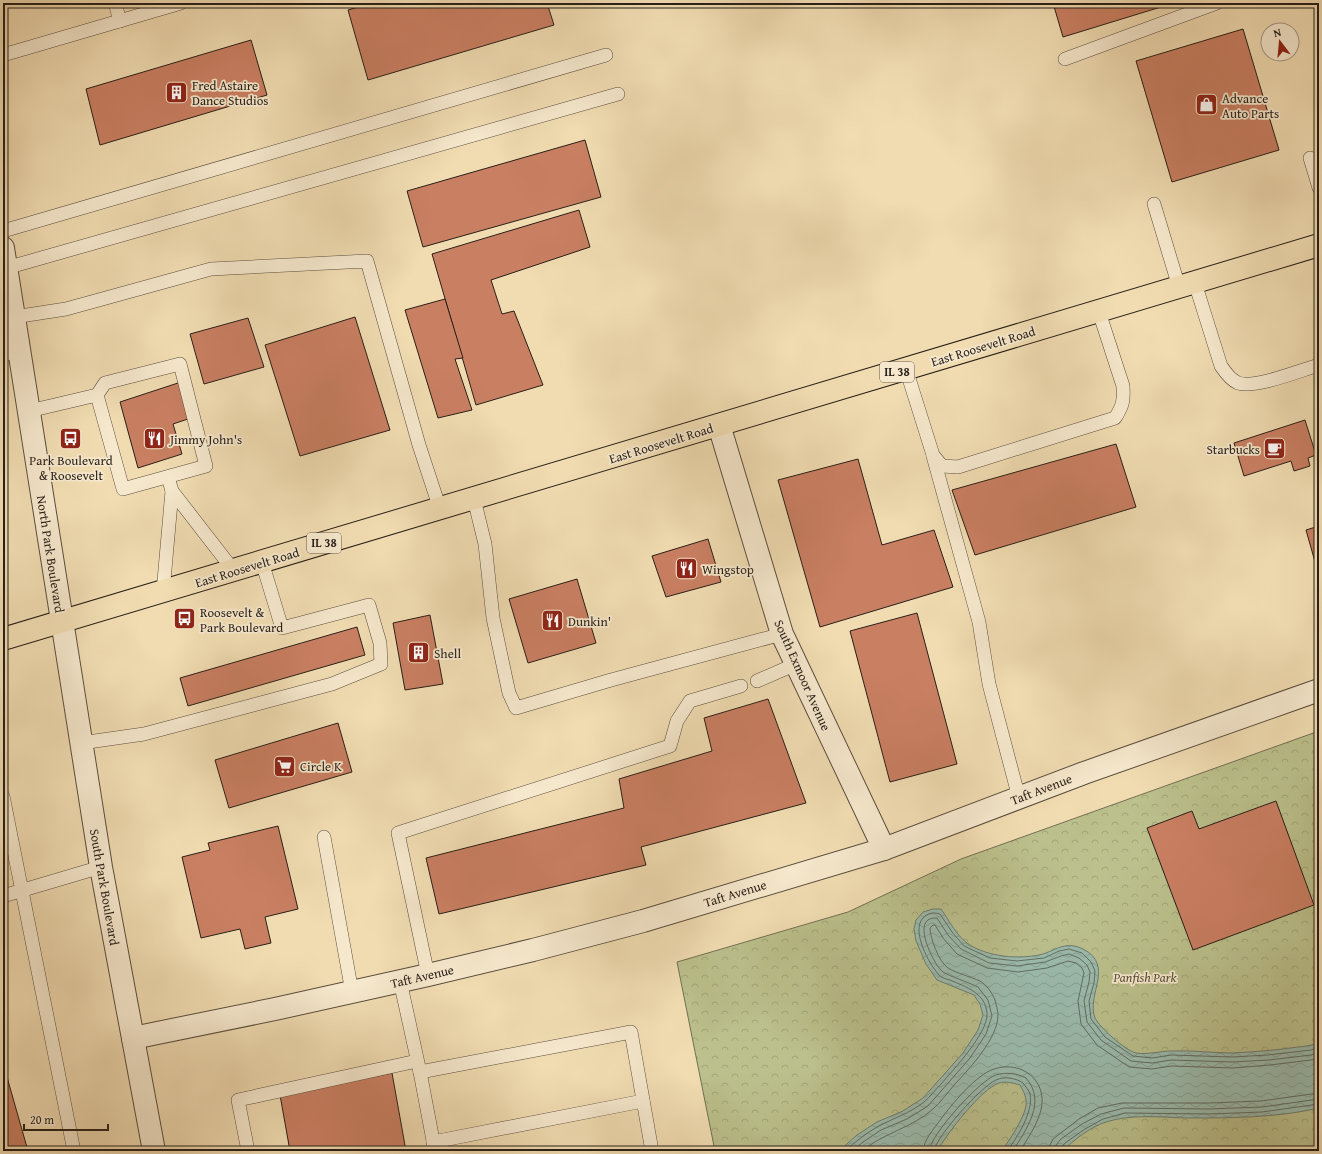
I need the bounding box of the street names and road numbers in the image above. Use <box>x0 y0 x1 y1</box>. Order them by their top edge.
street label: East Roosevelt Road <box>929 322 1038 371</box>
road number: IL 38 <box>880 362 914 382</box>
street label: East Roosevelt Road <box>607 419 716 468</box>
street label: North Park Boulevard <box>32 494 69 614</box>
road number: IL 38 <box>307 533 341 553</box>
street label: East Roosevelt Road <box>193 543 302 592</box>
street label: South Exmoor Avenue <box>769 617 836 734</box>
street label: Taft Avenue <box>1008 769 1075 810</box>
street label: South Park Boulevard <box>85 827 124 947</box>
street label: Taft Avenue <box>702 875 769 912</box>
street label: Taft Avenue <box>389 960 456 993</box>

